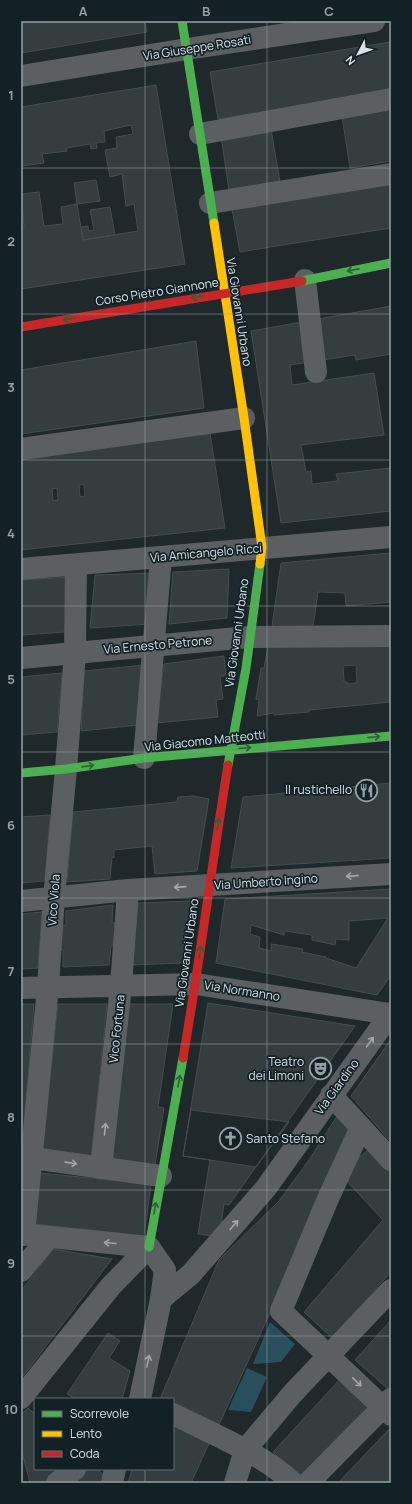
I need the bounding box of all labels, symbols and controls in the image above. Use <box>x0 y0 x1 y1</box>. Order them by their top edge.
text: A <box>79 2 88 20</box>
text: B <box>202 2 210 20</box>
text: C <box>324 2 334 20</box>
street label: Via Giuseppe Rosati <box>142 31 252 64</box>
north arrow <box>338 34 378 74</box>
text: N <box>342 53 358 69</box>
text: 1 <box>8 86 14 104</box>
text: 2 <box>7 232 15 250</box>
street label: Via Giovanni Urbano <box>223 256 256 367</box>
one-way arrow <box>347 267 360 275</box>
street label: Corso Pietro Giannone <box>94 273 220 310</box>
one-way arrow <box>191 293 204 301</box>
one-way arrow <box>63 315 76 323</box>
text: 3 <box>7 378 15 396</box>
text: 4 <box>7 524 15 542</box>
street label: Via Amicangelo Ricci <box>149 539 263 566</box>
street label: Via Giovanni Urbano <box>220 577 253 688</box>
street label: Via Ernesto Petrone <box>103 631 213 658</box>
text: 5 <box>7 670 15 688</box>
street label: Via Giacomo Matteotti <box>144 726 266 755</box>
one-way arrow <box>367 733 380 741</box>
one-way arrow <box>238 745 251 752</box>
one-way arrow <box>81 762 94 770</box>
restaurant icon: Il rustichello <box>354 777 380 803</box>
place label: Il rustichello <box>285 781 352 798</box>
text: 6 <box>7 816 15 834</box>
one-way arrow <box>214 818 222 831</box>
street label: Via Umberto Ingino <box>213 869 318 894</box>
street label: Vico Viola <box>43 873 64 927</box>
one-way arrow <box>346 873 359 880</box>
one-way arrow <box>174 883 187 891</box>
street label: Via Giovanni Urbano <box>170 897 203 1008</box>
one-way arrow <box>196 946 204 959</box>
text: 7 <box>8 962 15 980</box>
street label: Via Normanno <box>203 976 281 1005</box>
street label: Vico Fortuna <box>104 994 129 1064</box>
one-way arrow <box>366 1036 374 1047</box>
place label: Teatro dei Limoni <box>249 1053 304 1084</box>
street label: Via Giardino <box>311 1055 363 1118</box>
theatre icon: Teatro dei Limoni <box>307 1056 333 1082</box>
one-way arrow <box>175 1074 183 1087</box>
text: 8 <box>7 1108 15 1126</box>
one-way arrow <box>102 1123 109 1136</box>
church icon: Santo Stefano <box>218 1126 244 1152</box>
place label: Santo Stefano <box>246 1130 325 1147</box>
one-way arrow <box>64 1159 77 1167</box>
one-way arrow <box>152 1202 160 1215</box>
one-way arrow <box>230 1219 239 1230</box>
one-way arrow <box>104 1240 117 1247</box>
text: 9 <box>7 1254 15 1272</box>
one-way arrow <box>145 1355 153 1368</box>
one-way arrow <box>351 1378 362 1387</box>
legend <box>34 1398 174 1470</box>
text: 10 <box>4 1400 18 1418</box>
text: Scorrevole <box>70 1405 129 1422</box>
text: Lento <box>70 1425 102 1442</box>
text: Coda <box>70 1445 99 1462</box>

